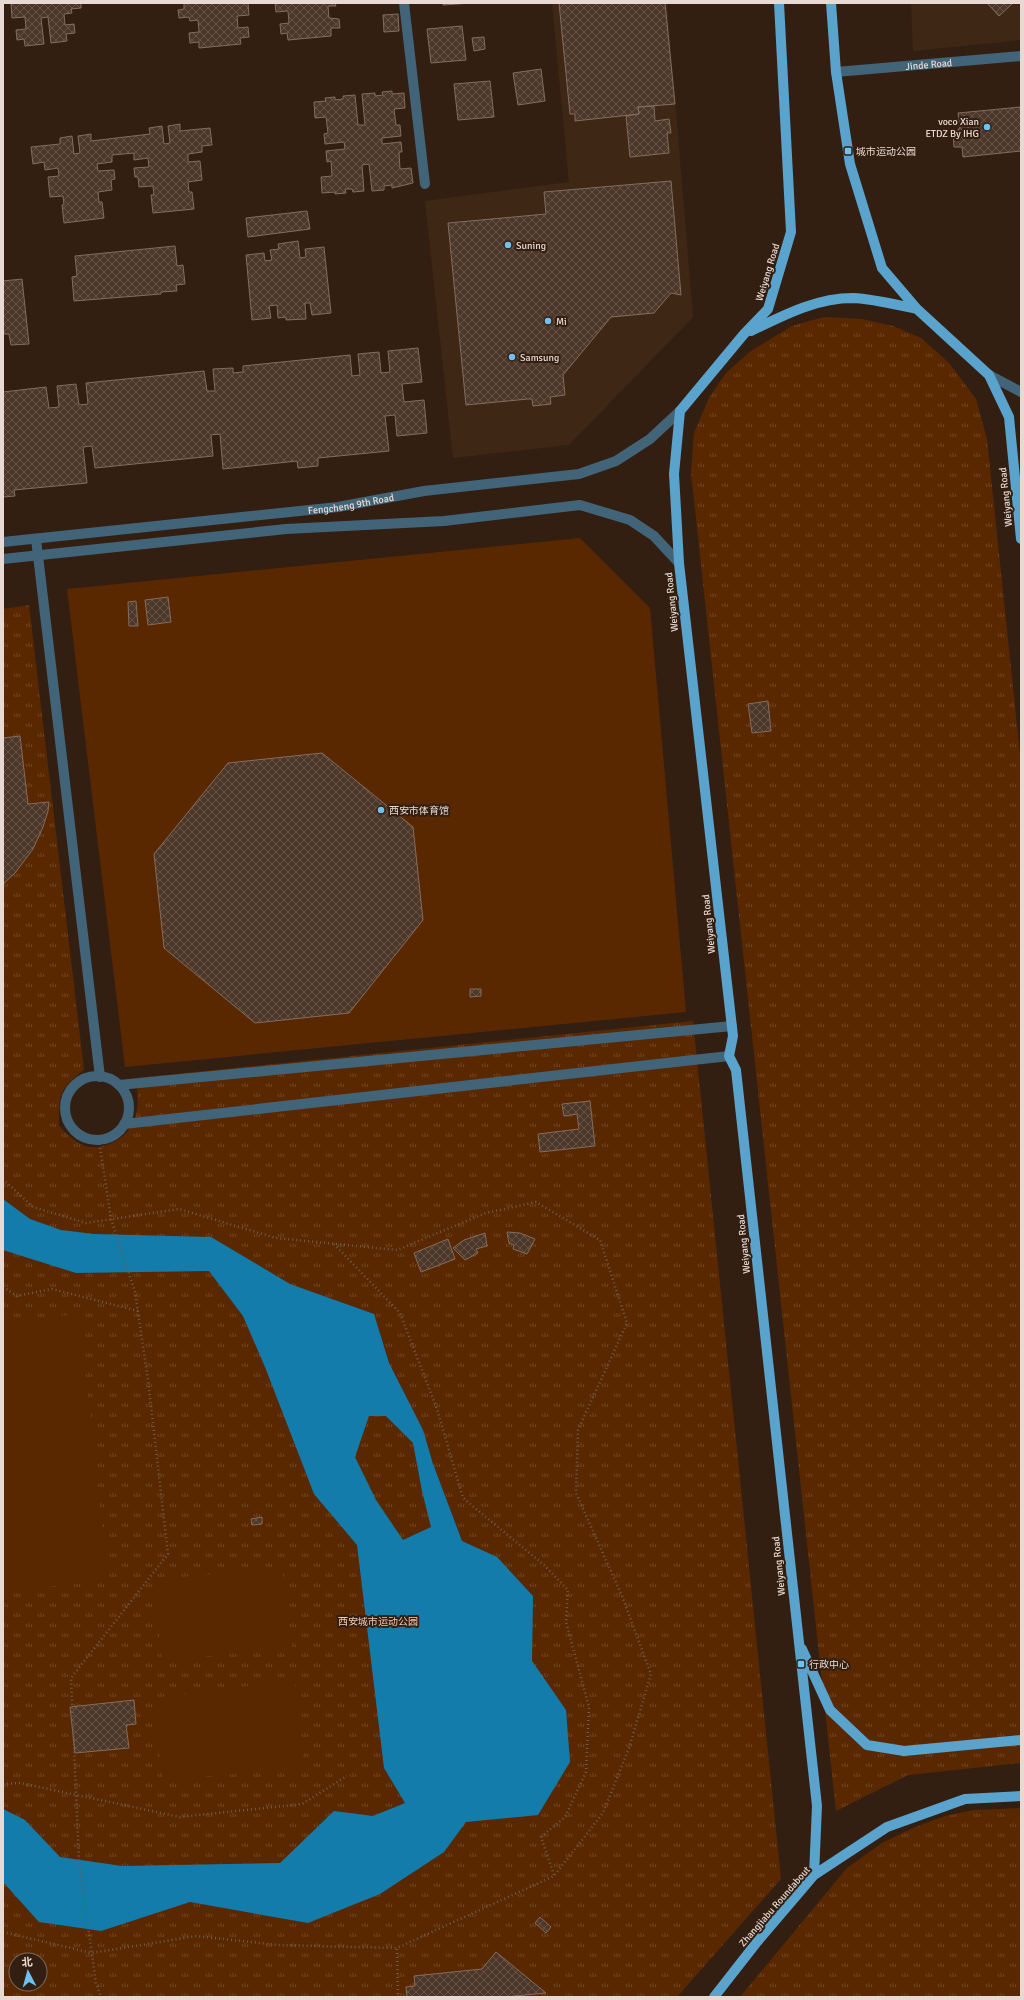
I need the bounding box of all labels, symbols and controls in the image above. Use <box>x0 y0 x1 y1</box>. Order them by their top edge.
street label: Jinde Road <box>905 57 952 73</box>
place label: voco Xian ETDZ By IHG <box>925 116 979 140</box>
marker: voco Xian ETDZ By IHG <box>982 122 992 132</box>
marker: 城市运动公园 <box>843 146 853 156</box>
place label: 城市运动公园 <box>856 146 916 158</box>
marker: Suning <box>503 240 513 250</box>
place label: Suning <box>516 240 546 252</box>
street label: Weiyang Road <box>753 242 782 303</box>
marker: Mi <box>543 316 553 326</box>
place label: Mi <box>556 316 567 328</box>
marker: Samsung <box>507 352 517 362</box>
place label: Samsung <box>520 352 559 364</box>
street label: Weiyang Road <box>997 467 1015 527</box>
street label: Fengcheng 9th Road <box>307 492 395 517</box>
street label: Weiyang Road <box>663 572 681 632</box>
marker: 西安市体育馆 <box>376 805 386 815</box>
place label: 西安市体育馆 <box>389 805 449 817</box>
street label: Weiyang Road <box>700 894 718 954</box>
street label: Weiyang Road <box>735 1214 753 1274</box>
street label: Weiyang Road <box>770 1536 788 1596</box>
park label: 西安城市运动公园 <box>338 1616 418 1628</box>
marker: 行政中心 <box>796 1659 806 1669</box>
place label: 行政中心 <box>809 1659 849 1671</box>
street label: Zhangjiabu Roundabout <box>737 1864 813 1949</box>
north arrow <box>8 1952 48 1992</box>
text: 北 <box>21 1956 33 1970</box>

